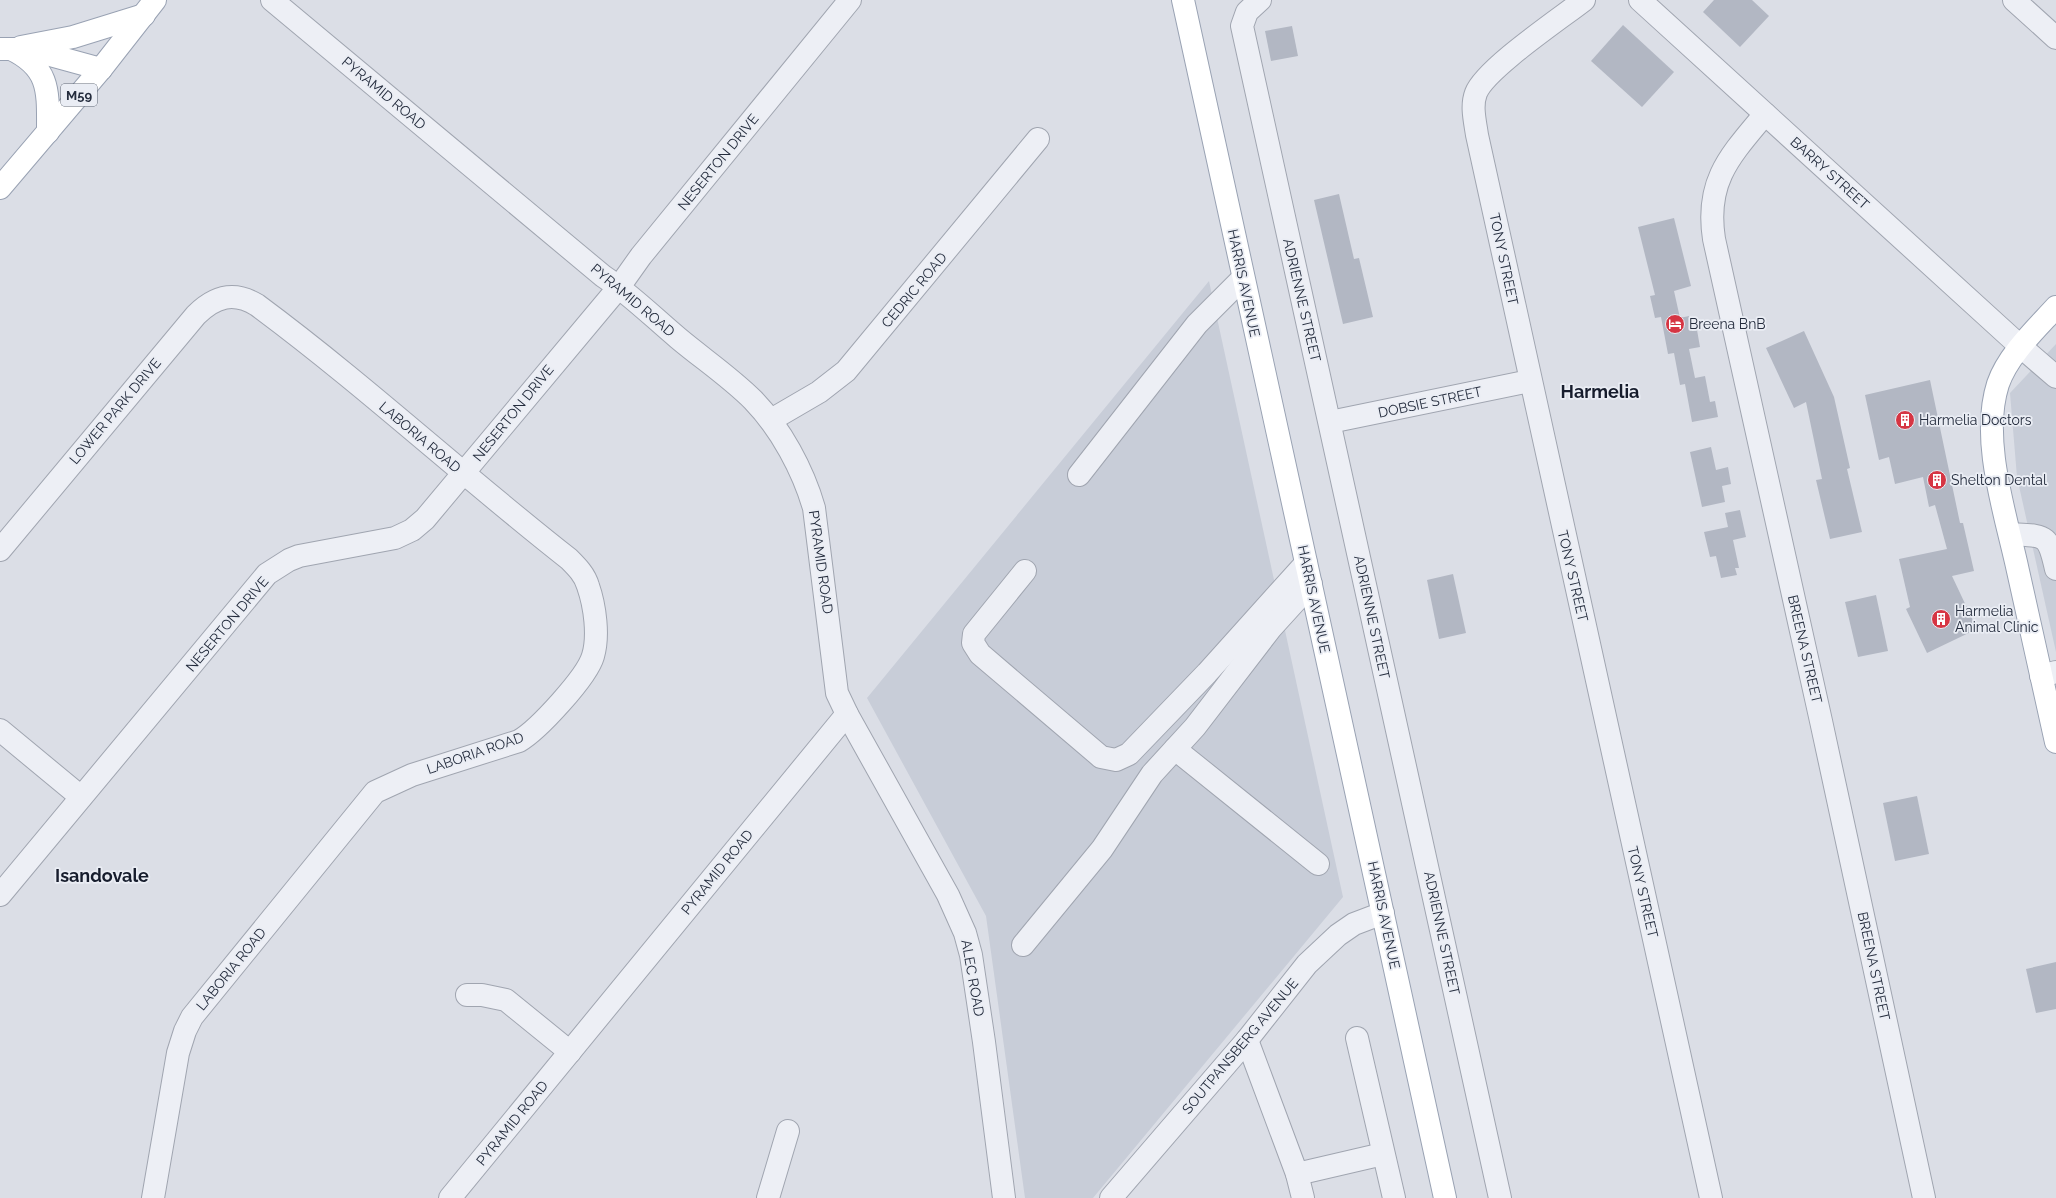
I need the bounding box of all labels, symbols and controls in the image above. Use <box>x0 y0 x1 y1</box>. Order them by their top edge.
street label: PYRAMID ROAD <box>339 53 429 133</box>
road number: M59 <box>61 84 97 106</box>
street label: NESERTON DRIVE <box>674 111 762 213</box>
street label: BARRY STREET <box>1787 133 1873 213</box>
street label: TONY STREET <box>1486 212 1522 307</box>
street label: HARRIS AVENUE <box>1225 228 1263 338</box>
street label: ADRIENNE STREET <box>1280 237 1324 364</box>
street label: CEDRIC ROAD <box>878 249 950 331</box>
street label: PYRAMID ROAD <box>588 260 678 340</box>
hotel icon: Breena BnB <box>1664 313 1686 335</box>
place label: Breena BnB <box>1689 316 1766 332</box>
street label: LOWER PARK DRIVE <box>66 355 164 467</box>
street label: NESERTON DRIVE <box>469 362 557 464</box>
district label: Harmelia <box>1561 381 1639 402</box>
street label: DOBSIE STREET <box>1377 383 1484 421</box>
street label: LABORIA ROAD <box>376 398 464 476</box>
building icon: Harmelia Doctors <box>1894 409 1916 431</box>
place label: Harmelia Doctors <box>1919 412 2032 428</box>
building icon: Shelton Dental <box>1926 469 1948 491</box>
place label: Shelton Dental <box>1951 472 2047 488</box>
street label: PYRAMID ROAD <box>806 509 836 615</box>
street label: TONY STREET <box>1555 529 1591 624</box>
street label: HARRIS AVENUE <box>1295 544 1333 654</box>
street label: ADRIENNE STREET <box>1351 554 1393 681</box>
street label: NESERTON DRIVE <box>183 573 271 675</box>
street label: BREENA STREET <box>1785 593 1825 705</box>
place label: Harmelia Animal Clinic <box>1955 603 2039 635</box>
building icon: Harmelia Animal Clinic <box>1930 608 1952 630</box>
street label: LABORIA ROAD <box>424 729 526 777</box>
street label: PYRAMID ROAD <box>678 826 756 918</box>
street label: TONY STREET <box>1625 845 1661 940</box>
street label: HARRIS AVENUE <box>1365 860 1403 970</box>
district label: Isandovale <box>55 865 149 886</box>
street label: ADRIENNE STREET <box>1421 870 1463 997</box>
street label: BREENA STREET <box>1855 910 1893 1022</box>
street label: LABORIA ROAD <box>193 925 269 1013</box>
street label: ALEC ROAD <box>958 938 988 1018</box>
street label: SOUTPANSBERG AVENUE <box>1179 975 1301 1117</box>
street label: PYRAMID ROAD <box>473 1077 551 1169</box>

